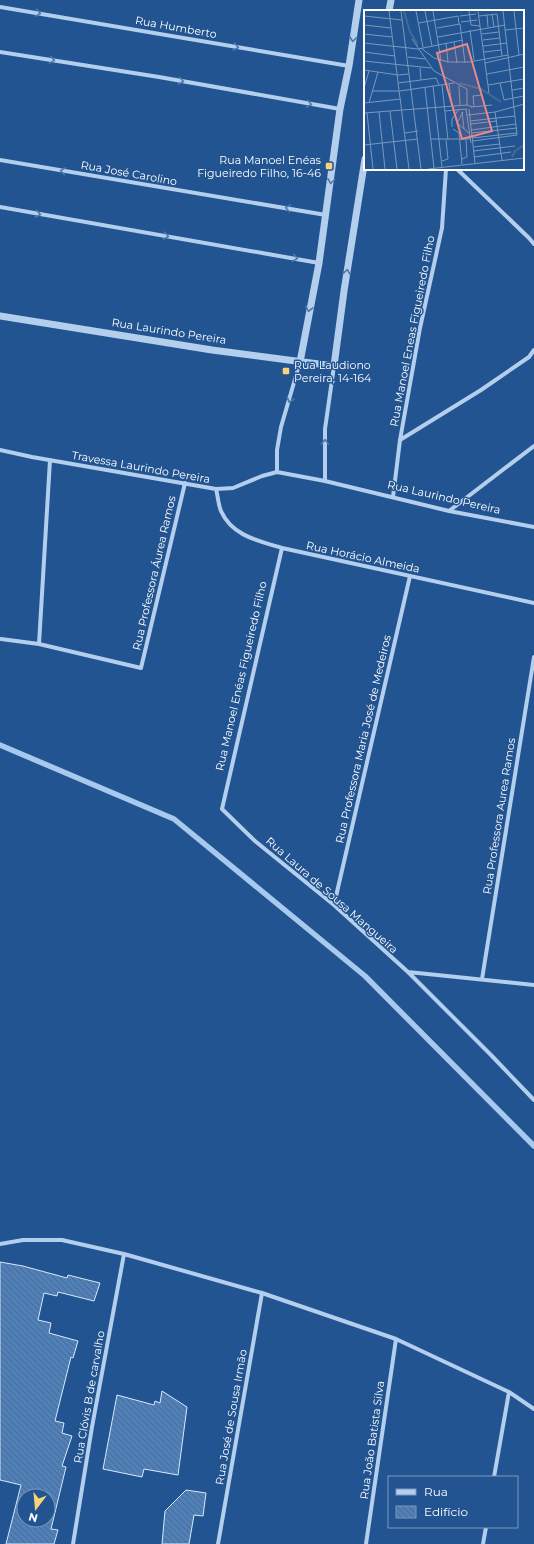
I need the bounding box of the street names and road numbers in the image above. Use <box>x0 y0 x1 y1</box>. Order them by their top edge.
street label: Rua Humberto <box>134 13 218 41</box>
street label: Rua José Carolino <box>80 158 178 188</box>
street label: Rua Manoel Eneas Figueiredo Filho <box>387 234 437 428</box>
street label: Rua Laurindo Pereira <box>111 315 227 347</box>
street label: Travessa Laurindo Pereira <box>71 448 211 486</box>
street label: Rua Laurindo Pereira <box>386 477 502 517</box>
street label: Rua Professora Áurea Ramos <box>129 494 179 652</box>
street label: Rua Horácio Almeida <box>305 538 421 576</box>
street label: Rua Manoel Enéas Figueiredo Filho <box>212 580 270 772</box>
street label: Rua Professora Maria José de Medeiros <box>332 633 394 845</box>
street label: Rua Professora Aurea Ramos <box>480 736 518 895</box>
street label: Rua Laura de Sousa Mangueira <box>263 834 401 956</box>
street label: Rua Clóvis B de carvalho <box>70 1330 108 1464</box>
street label: Rua José de Sousa Irmão <box>212 1348 250 1486</box>
street label: Rua João Batista Silva <box>357 1380 387 1500</box>

